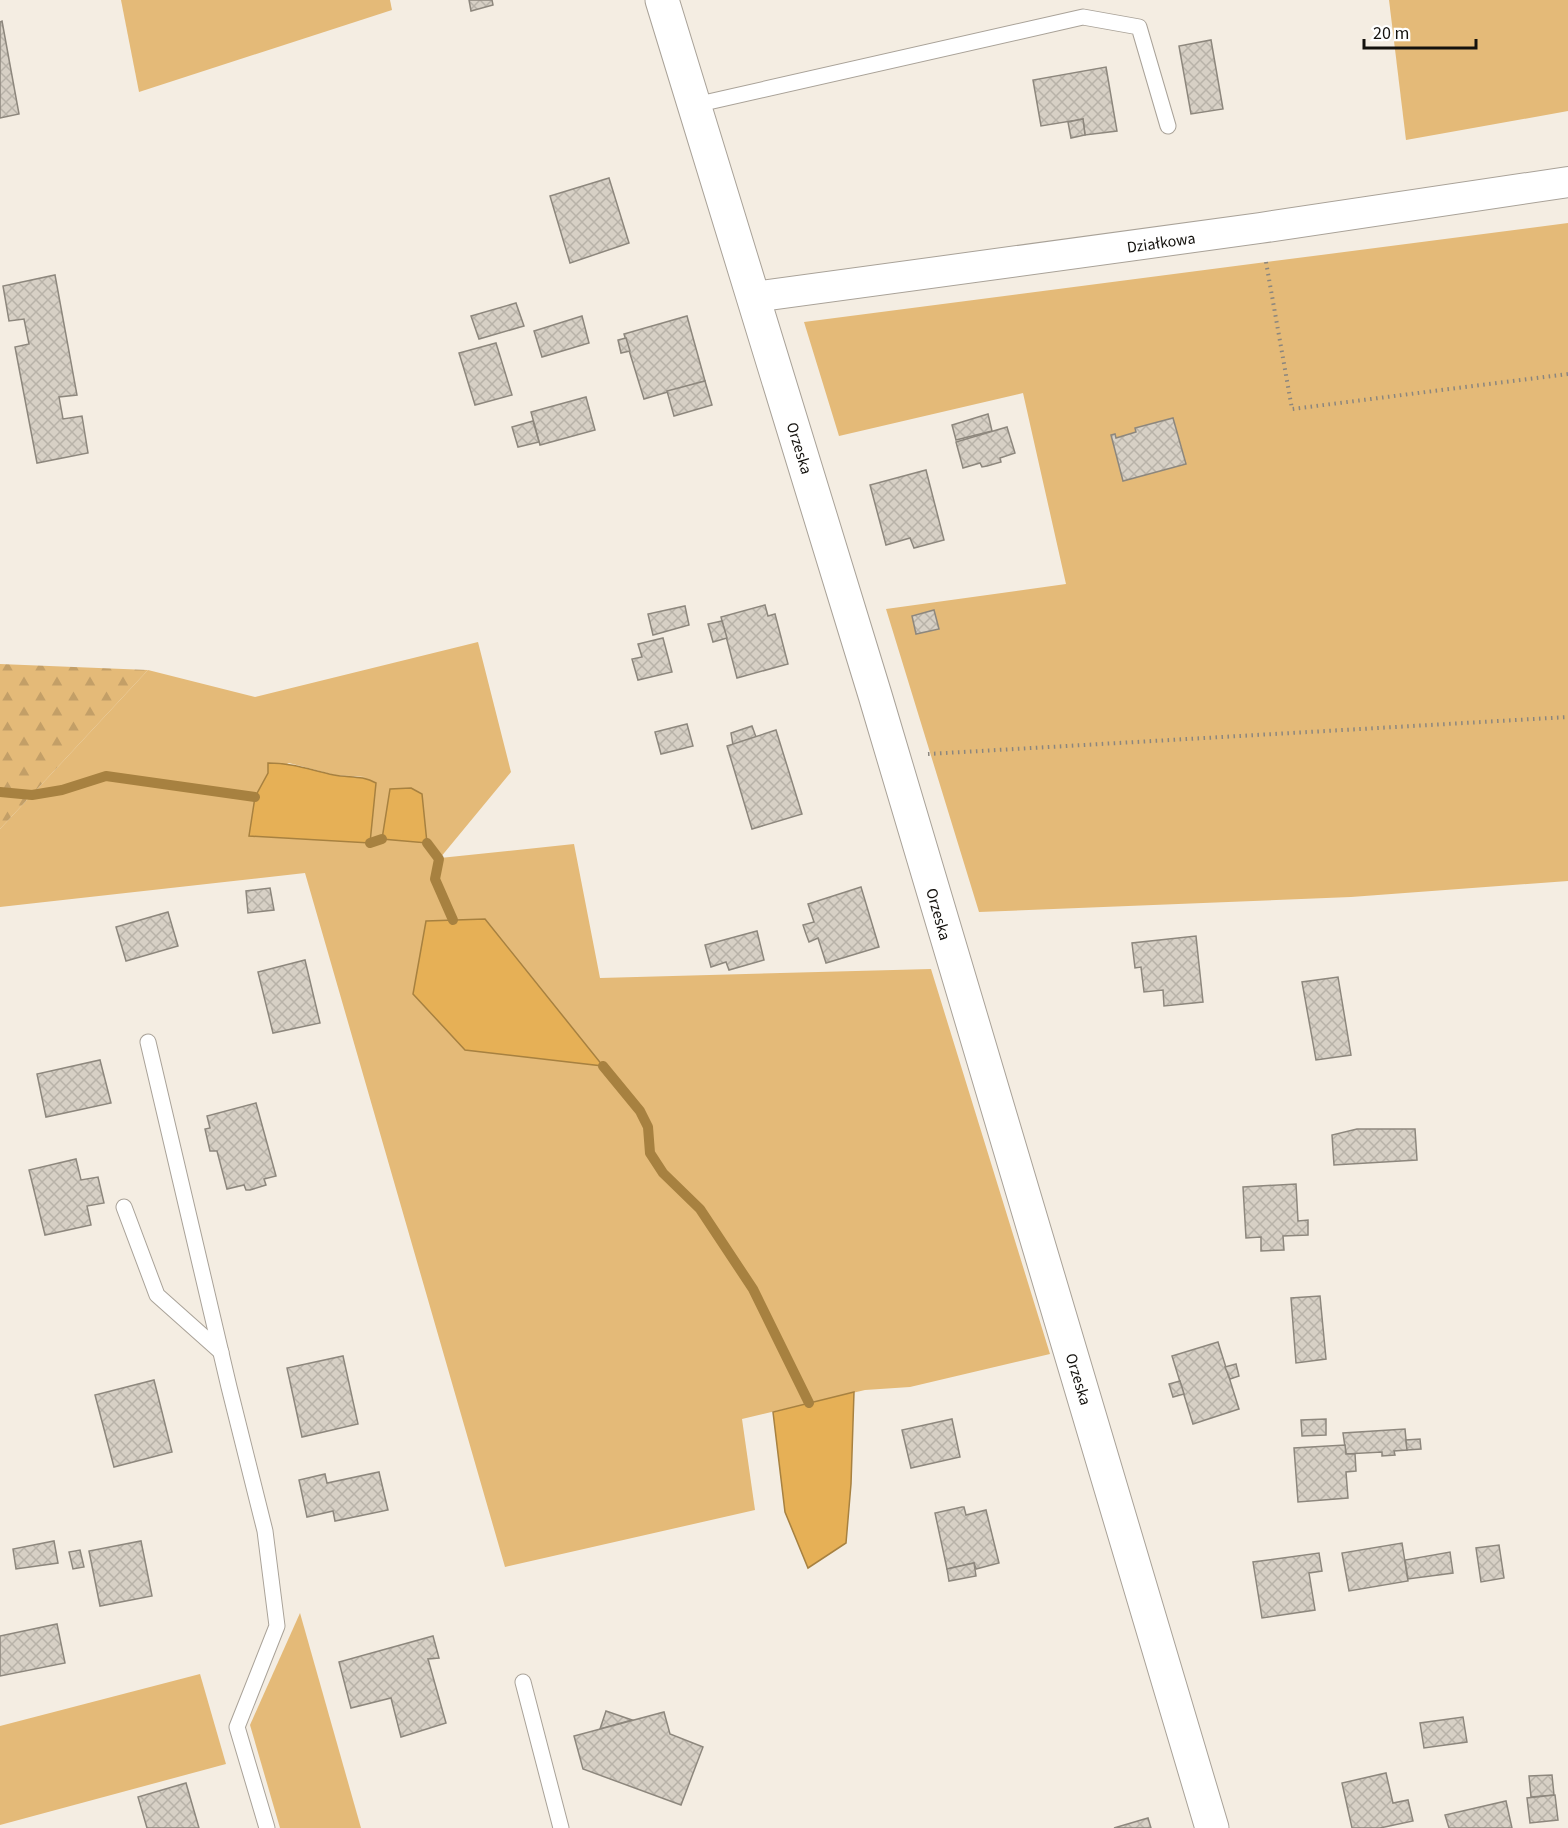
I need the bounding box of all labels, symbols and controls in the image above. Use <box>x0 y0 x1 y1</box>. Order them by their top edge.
scale bar <box>1364 12 1476 50</box>
text: 20 m <box>1373 21 1409 46</box>
street label: Działkowa <box>1125 227 1197 259</box>
street label: Orzeska <box>781 420 817 477</box>
street label: Orzeska <box>920 886 956 943</box>
street label: Orzeska <box>1060 1351 1096 1408</box>

